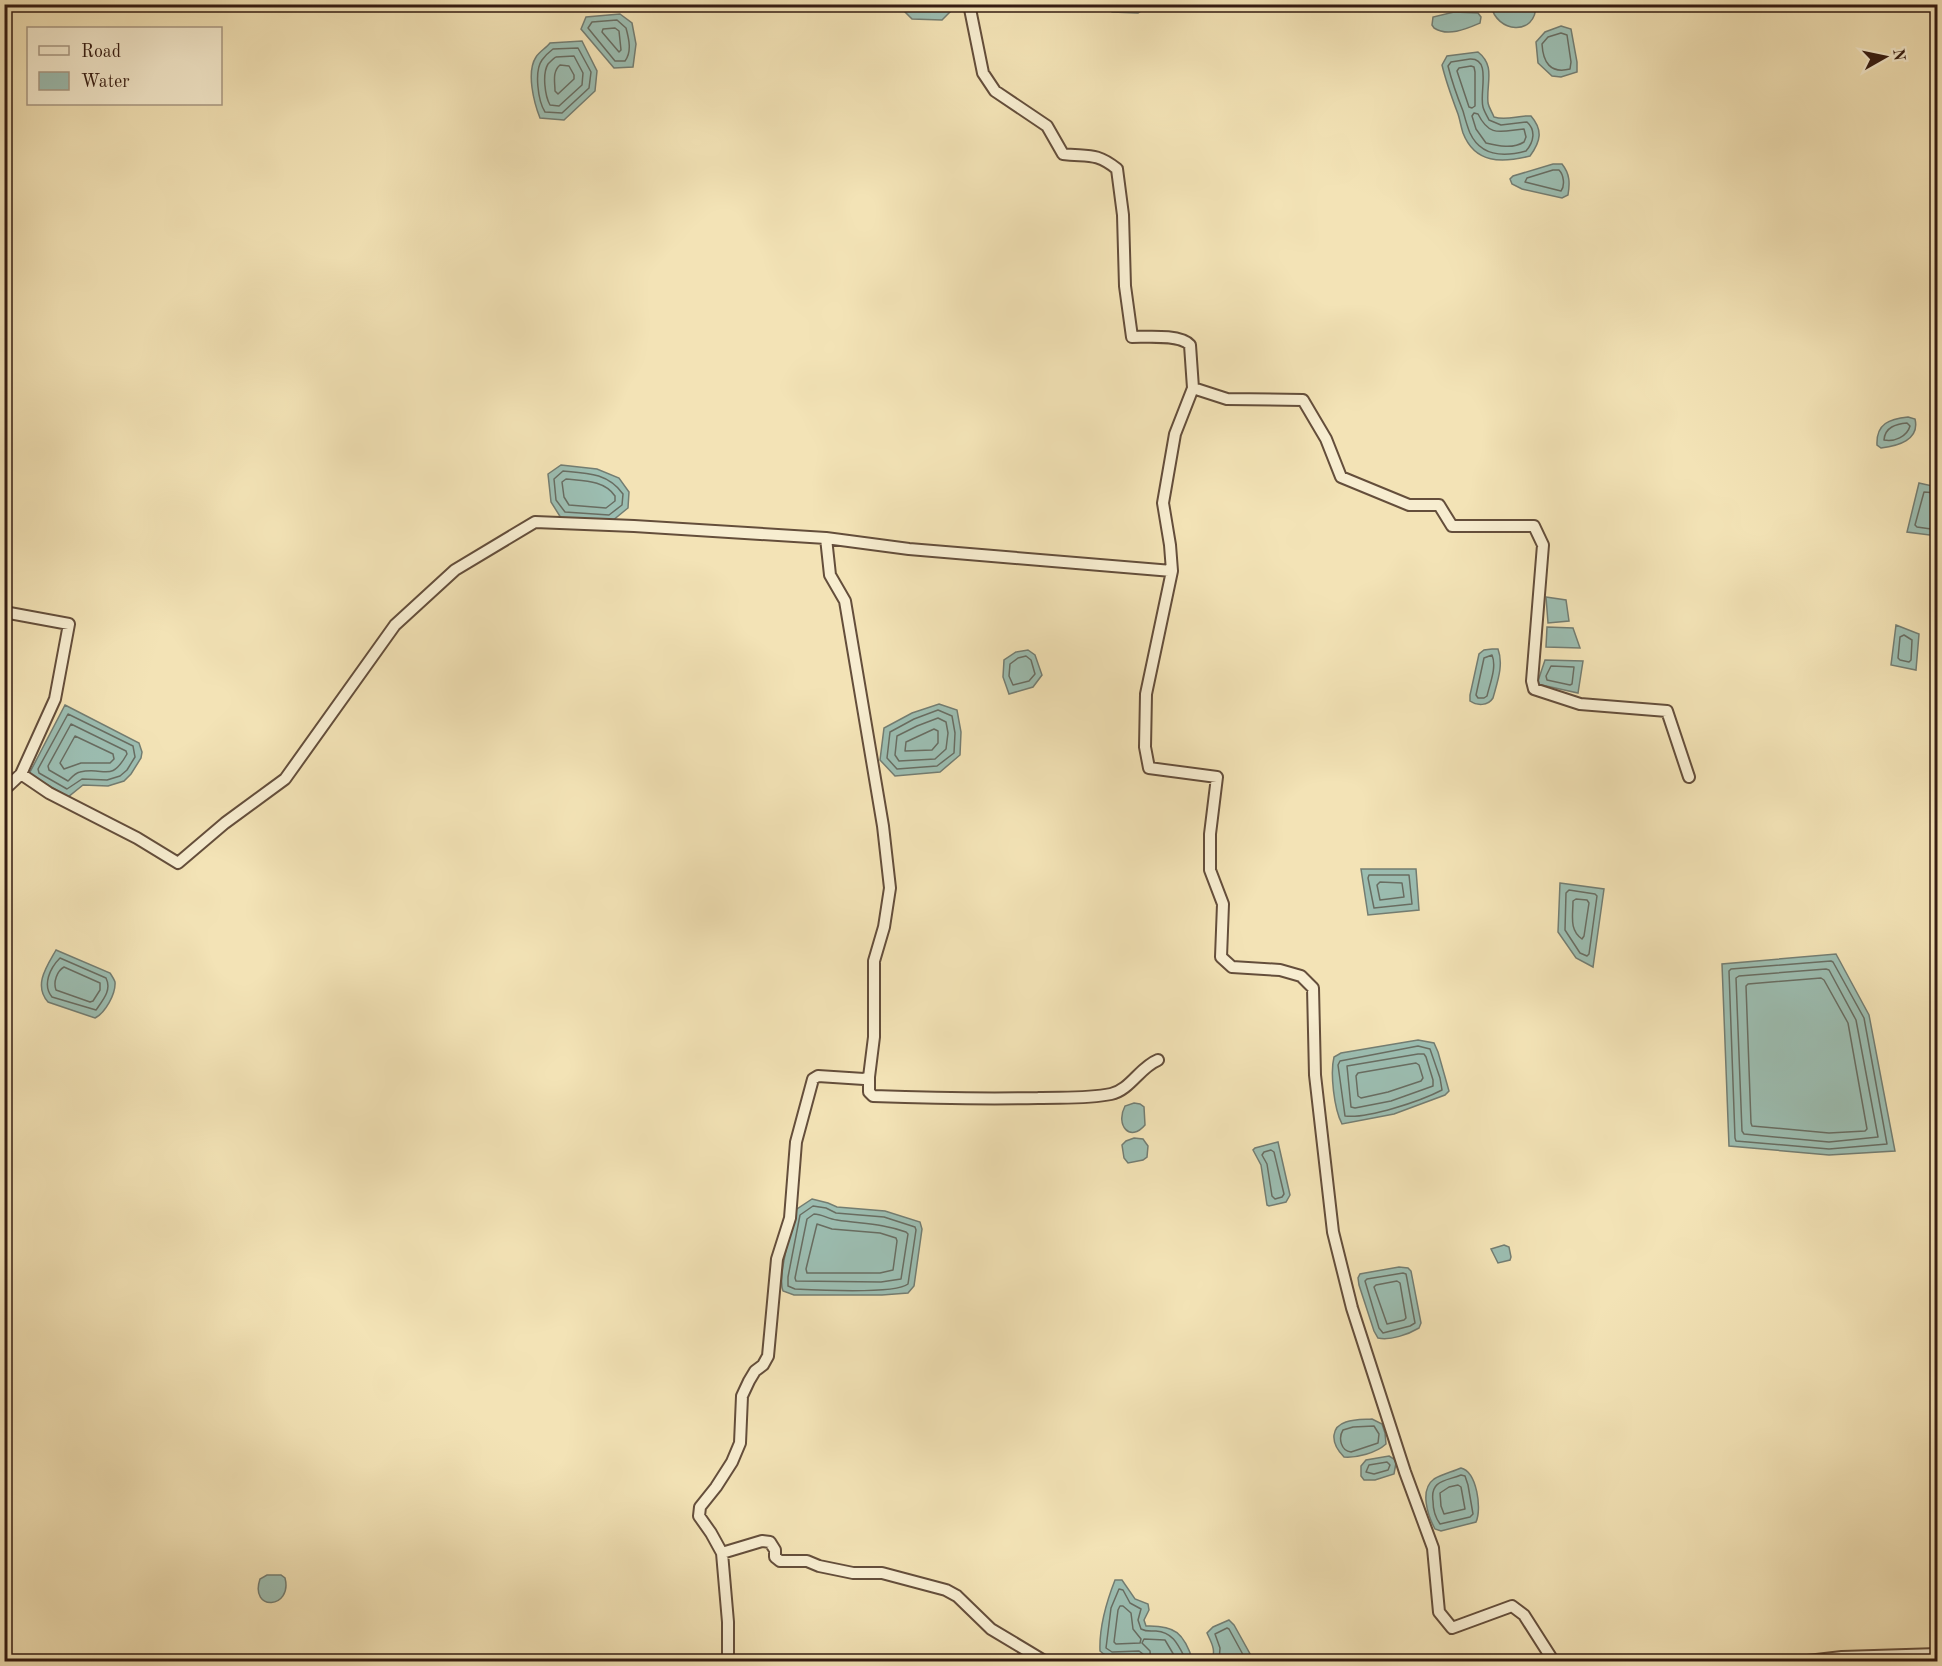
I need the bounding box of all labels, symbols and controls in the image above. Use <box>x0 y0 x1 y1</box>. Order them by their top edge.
legend <box>27 27 222 105</box>
north arrow <box>1855 27 1915 87</box>
text: Road <box>81 43 121 61</box>
text: N <box>1889 48 1907 63</box>
text: Water <box>81 73 130 91</box>

